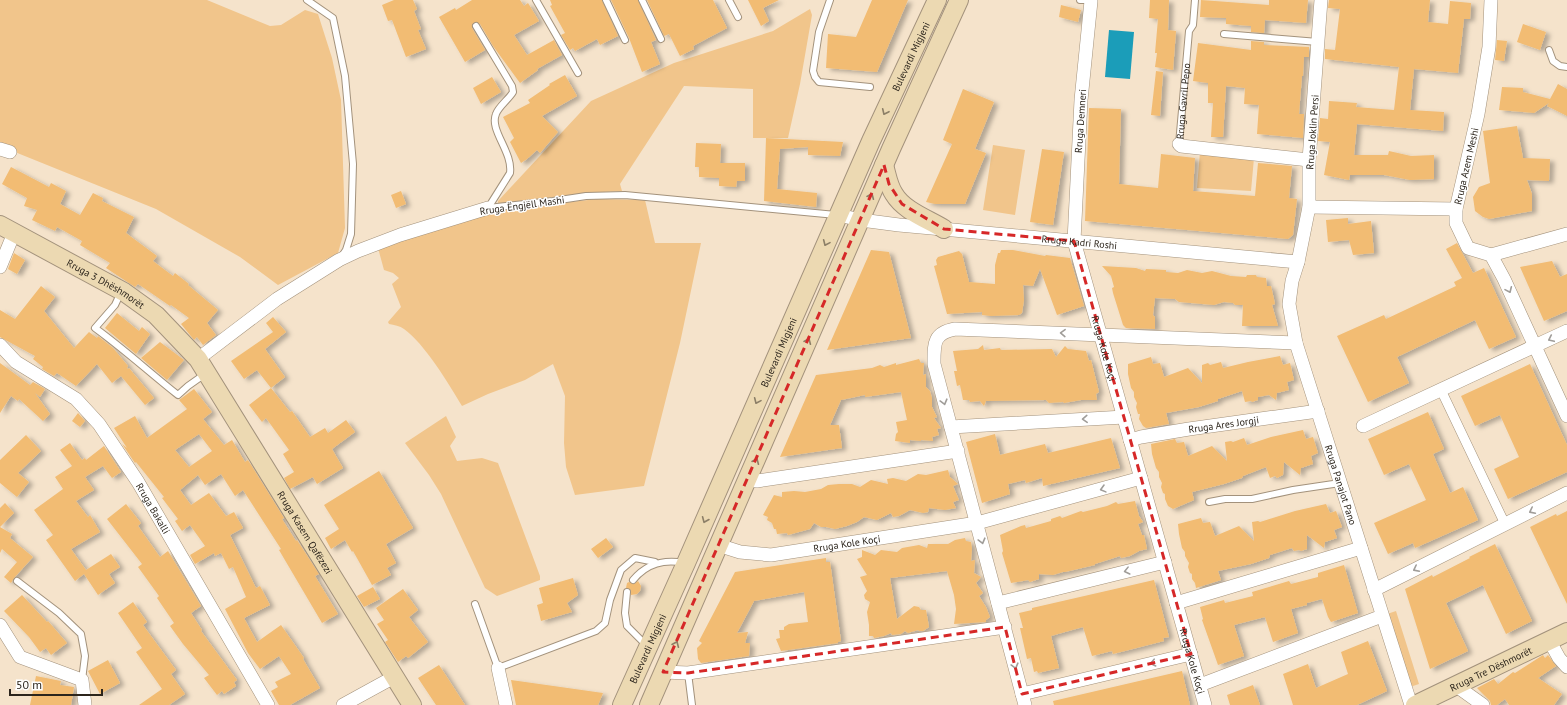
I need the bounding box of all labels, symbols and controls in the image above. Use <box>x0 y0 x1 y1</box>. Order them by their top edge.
street label: Bulevardi Migjeni <box>889 20 933 93</box>
street label: Rruga Gavril Pepo <box>1173 63 1193 140</box>
street label: Rruga Demneri <box>1072 89 1089 153</box>
street label: Rruga Joklin Persi <box>1303 94 1322 170</box>
one-way arrow <box>882 107 890 115</box>
street label: Rruga Azem Meshi <box>1451 126 1482 206</box>
street label: Rruga Ëngjëll Mashi <box>479 193 565 218</box>
one-way arrow <box>866 193 874 200</box>
street label: Rruga Kadri Roshi <box>1041 232 1118 252</box>
one-way arrow <box>823 239 831 246</box>
street label: Rruga 3 Dhëshmorët <box>64 256 148 312</box>
one-way arrow <box>1504 285 1512 293</box>
street label: Rruga Kole Koçi <box>1088 314 1119 383</box>
street label: Bulevardi Migjeni <box>758 315 800 389</box>
one-way arrow <box>1060 329 1066 338</box>
one-way arrow <box>1547 334 1555 342</box>
one-way arrow <box>803 338 811 346</box>
one-way arrow <box>754 396 762 404</box>
one-way arrow <box>940 398 948 405</box>
street label: Rruga Ares Jorgji <box>1188 413 1260 436</box>
one-way arrow <box>1082 415 1088 424</box>
street label: Rruga Panajot Pano <box>1322 443 1359 527</box>
one-way arrow <box>751 457 759 465</box>
street label: Rruga Bakalli <box>133 481 173 536</box>
one-way arrow <box>1100 484 1107 492</box>
street label: Rruga Kasem Qafëzezi <box>274 489 335 576</box>
one-way arrow <box>1529 506 1536 514</box>
one-way arrow <box>702 515 710 523</box>
street label: Rruga Kole Koçi <box>813 532 881 555</box>
one-way arrow <box>977 538 985 544</box>
one-way arrow <box>1413 564 1420 572</box>
one-way arrow <box>1124 566 1130 574</box>
street label: Bulevardi Migjeni <box>627 612 669 685</box>
street label: Rruga Kole Koçi <box>1177 627 1208 695</box>
one-way arrow <box>671 640 679 647</box>
street label: Rruga Tre Dëshmorët <box>1448 644 1535 694</box>
one-way arrow <box>1150 658 1157 667</box>
one-way arrow <box>1010 663 1019 670</box>
scale bar <box>10 671 102 697</box>
text: 50 m <box>16 677 42 692</box>

